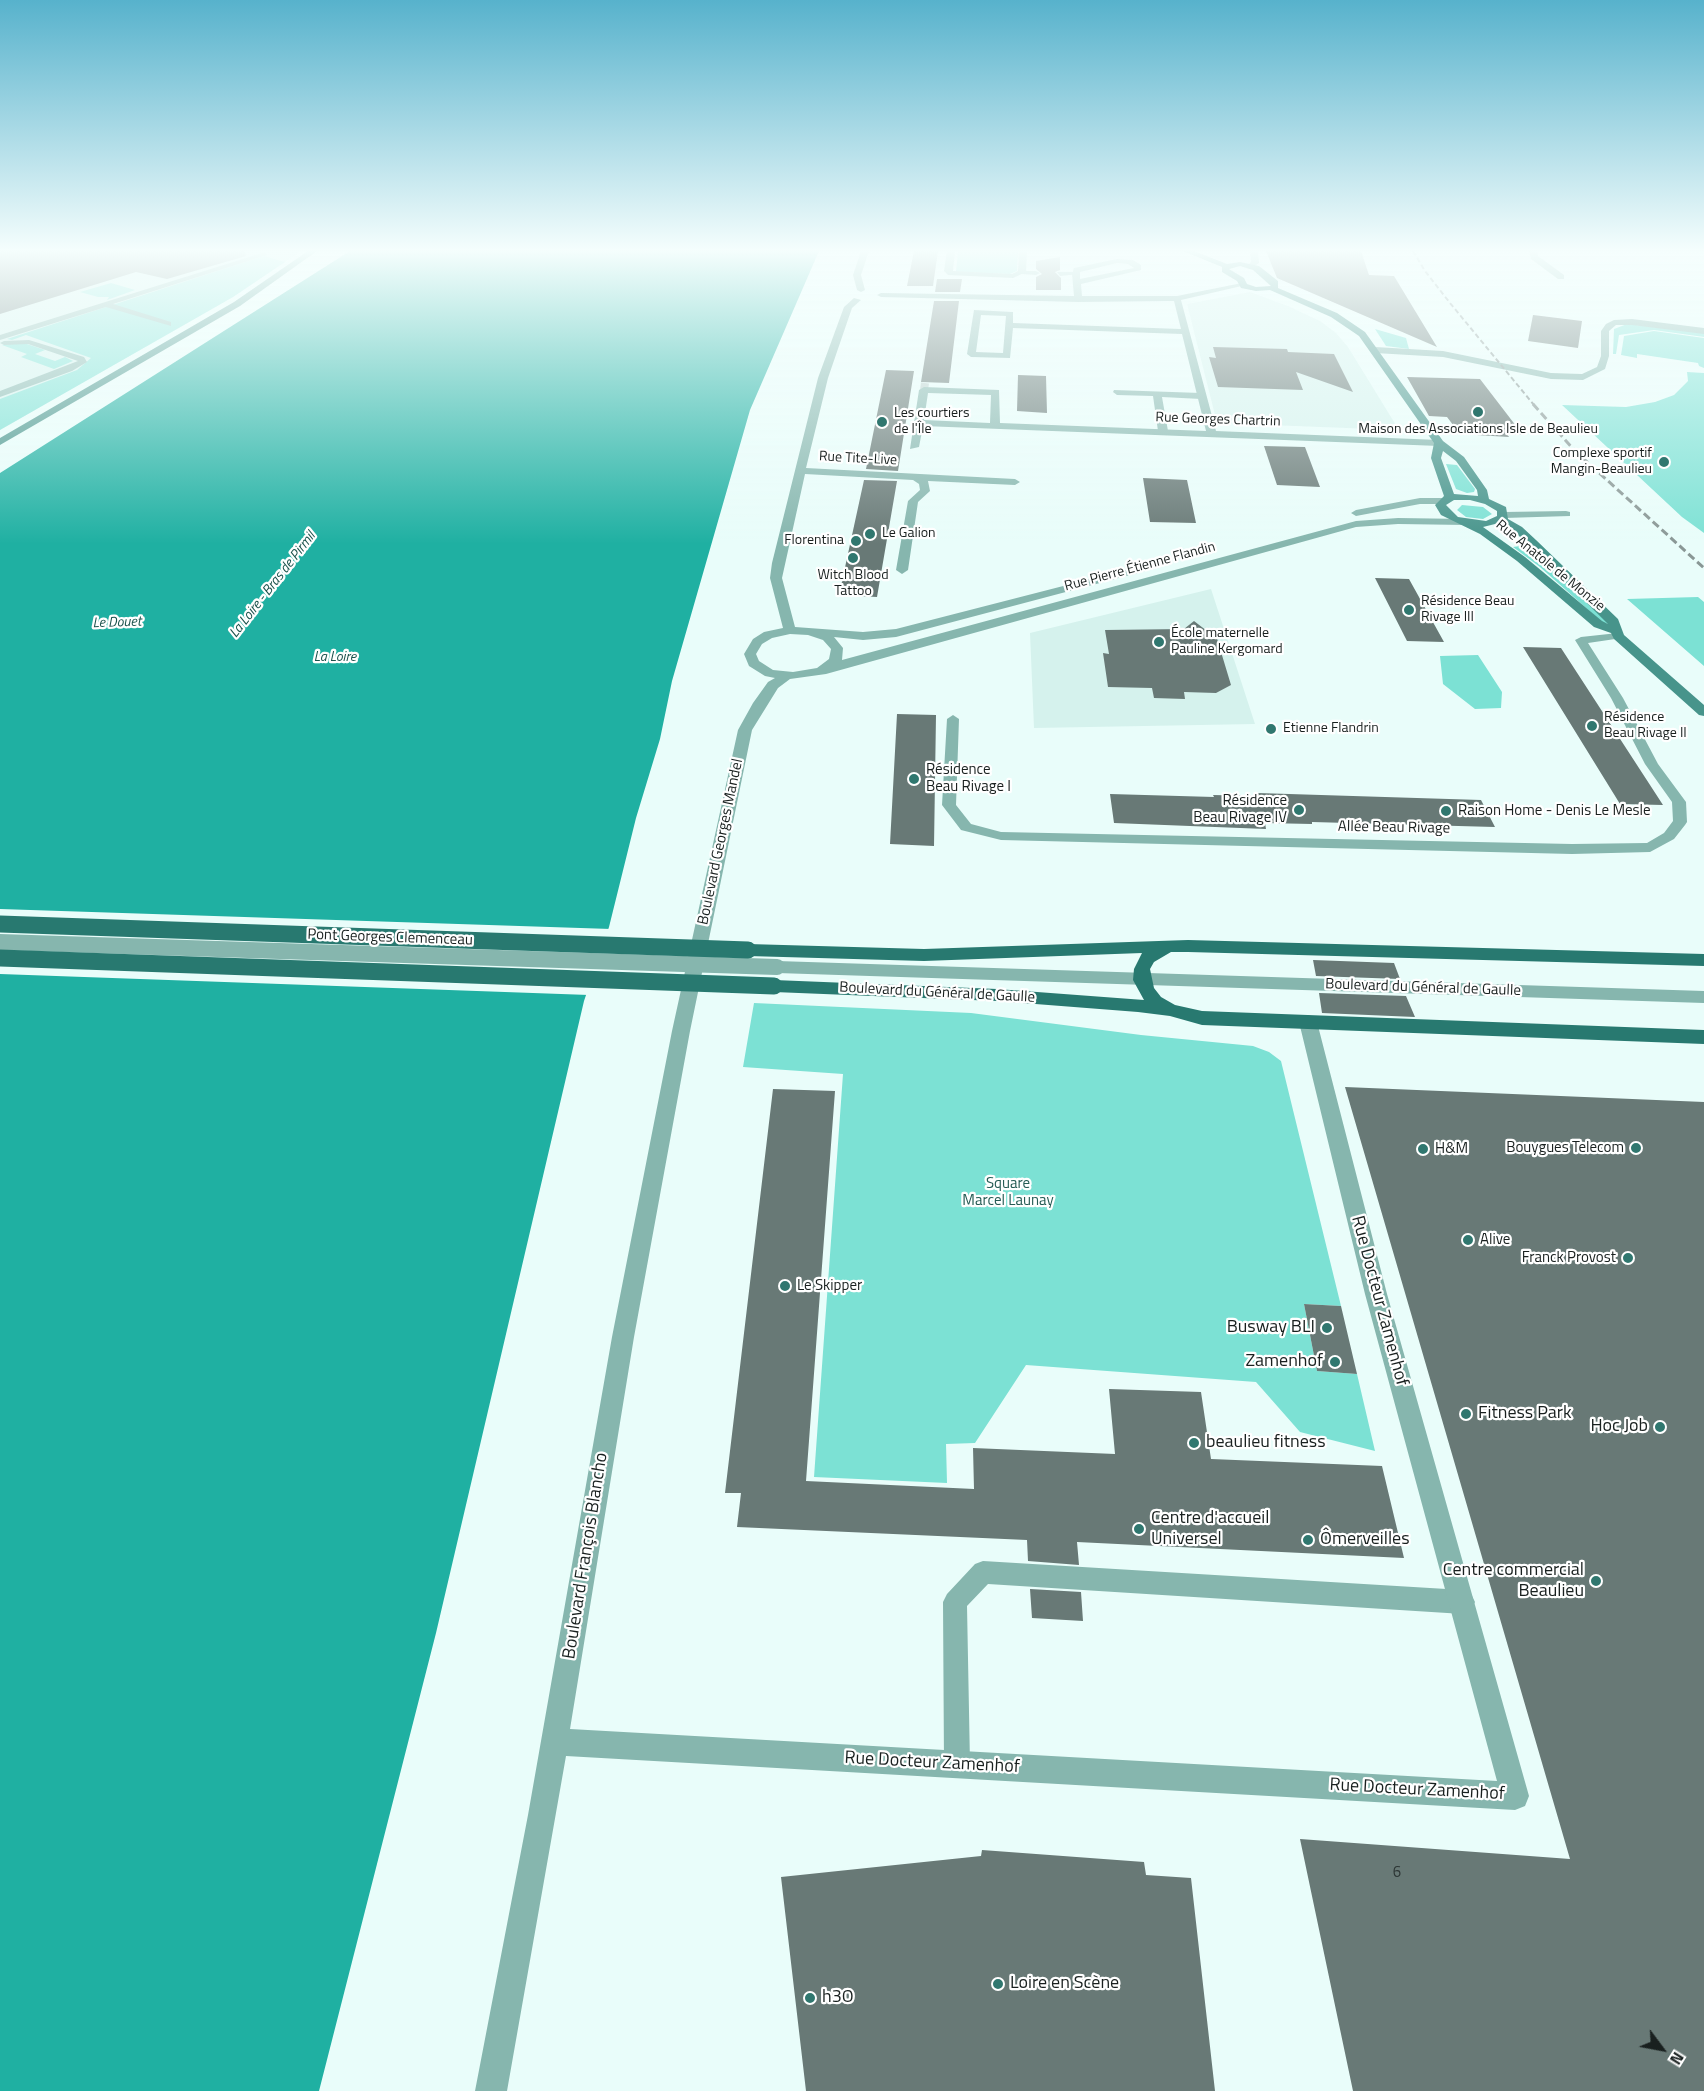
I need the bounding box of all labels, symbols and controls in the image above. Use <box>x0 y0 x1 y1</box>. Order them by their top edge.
marker: Maison des Associations Isle de Beaulieu <box>1471 405 1485 419</box>
place label: Les courtiers de l'Île <box>894 406 969 438</box>
street label: Rue Georges Chartrin <box>1155 409 1281 431</box>
marker: Les courtiers de l'Île <box>875 415 889 429</box>
place label: Maison des Associations Isle de Beaulieu <box>1358 422 1598 438</box>
place label: Complexe sportif Mangin-Beaulieu <box>1551 446 1652 478</box>
street label: Rue Tite-Live <box>819 449 897 469</box>
marker: Complexe sportif Mangin-Beaulieu <box>1657 455 1671 469</box>
street label: Rue Anatole de Monzie <box>1492 517 1608 615</box>
place label: Le Galion <box>882 526 936 542</box>
marker: Le Galion <box>863 527 877 541</box>
water label: La Loire - Bras de Pirmil <box>226 529 320 641</box>
place label: Florentina <box>784 533 844 549</box>
marker: Florentina <box>849 534 863 548</box>
street label: Rue Pierre Étienne Flandin <box>1063 539 1217 595</box>
marker: Witch Blood Tattoo <box>846 551 860 565</box>
place label: Witch Blood Tattoo <box>817 568 889 600</box>
place label: Résidence Beau Rivage III <box>1421 594 1514 626</box>
marker: Résidence Beau Rivage III <box>1402 603 1416 617</box>
water label: Le Douet <box>92 614 142 632</box>
place label: École maternelle Pauline Kergomard <box>1171 626 1283 658</box>
marker: École maternelle Pauline Kergomard <box>1152 635 1166 649</box>
water label: La Loire <box>314 650 356 666</box>
place label: Résidence Beau Rivage II <box>1604 710 1687 742</box>
marker: Résidence Beau Rivage II <box>1585 719 1599 733</box>
place label: Etienne Flandrin <box>1283 721 1379 737</box>
marker: Etienne Flandrin <box>1264 722 1278 736</box>
street label: Boulevard Georges Mandel <box>695 757 747 927</box>
place label: Résidence Beau Rivage I <box>926 761 1011 796</box>
marker: Résidence Beau Rivage I <box>907 772 921 786</box>
place label: Résidence Beau Rivage IV <box>1193 792 1287 827</box>
place label: Raison Home - Denis Le Mesle <box>1458 802 1651 820</box>
marker: Résidence Beau Rivage IV <box>1292 803 1306 817</box>
marker: Raison Home - Denis Le Mesle <box>1439 804 1453 818</box>
street label: Allée Beau Rivage <box>1338 818 1450 838</box>
street label: Pont Georges Clemenceau <box>307 926 473 950</box>
street label: Boulevard du Général de Gaulle <box>1325 976 1521 1000</box>
street label: Boulevard du Général de Gaulle <box>839 979 1035 1007</box>
place label: Bouygues Telecom <box>1506 1139 1624 1157</box>
place label: H&M <box>1435 1140 1468 1158</box>
marker: Bouygues Telecom <box>1629 1141 1643 1155</box>
marker: H&M <box>1416 1142 1430 1156</box>
park label: Square Marcel Launay <box>962 1175 1054 1210</box>
street label: Rue Docteur Zamenhof <box>1346 1214 1412 1388</box>
place label: Alive <box>1480 1231 1510 1249</box>
marker: Alive <box>1461 1233 1475 1247</box>
place label: Franck Provost <box>1522 1249 1616 1267</box>
marker: Franck Provost <box>1621 1251 1635 1265</box>
place label: Le Skipper <box>797 1277 862 1295</box>
marker: Le Skipper <box>778 1279 792 1293</box>
place label: Busway BLI <box>1227 1317 1315 1339</box>
marker: Busway BLI <box>1320 1321 1334 1335</box>
place label: Zamenhof <box>1245 1351 1323 1373</box>
marker: Zamenhof <box>1328 1355 1342 1369</box>
place label: Fitness Park <box>1478 1403 1572 1425</box>
marker: Fitness Park <box>1459 1407 1473 1421</box>
place label: Hoc Job <box>1591 1416 1648 1438</box>
marker: Hoc Job <box>1653 1420 1667 1434</box>
place label: beaulieu fitness <box>1206 1432 1326 1454</box>
marker: beaulieu fitness <box>1187 1436 1201 1450</box>
street label: Boulevard François Blancho <box>559 1451 613 1661</box>
place label: Centre d'accueil Universel <box>1151 1508 1269 1550</box>
marker: Centre d'accueil Universel <box>1132 1522 1146 1536</box>
place label: Ômerveilles <box>1320 1529 1410 1551</box>
marker: Ômerveilles <box>1301 1533 1315 1547</box>
place label: Centre commercial Beaulieu <box>1443 1560 1584 1602</box>
marker: Centre commercial Beaulieu <box>1589 1574 1603 1588</box>
street label: Rue Docteur Zamenhof <box>844 1748 1020 1778</box>
street label: Rue Docteur Zamenhof <box>1329 1775 1505 1805</box>
house number: 6 <box>1393 1864 1401 1882</box>
place label: Loire en Scène <box>1010 1973 1119 1995</box>
marker: Loire en Scène <box>991 1977 1005 1991</box>
place label: h3O <box>822 1987 854 2009</box>
marker: h3O <box>803 1991 817 2005</box>
north arrow <box>1632 2019 1692 2079</box>
text: N <box>1664 2047 1690 2070</box>

